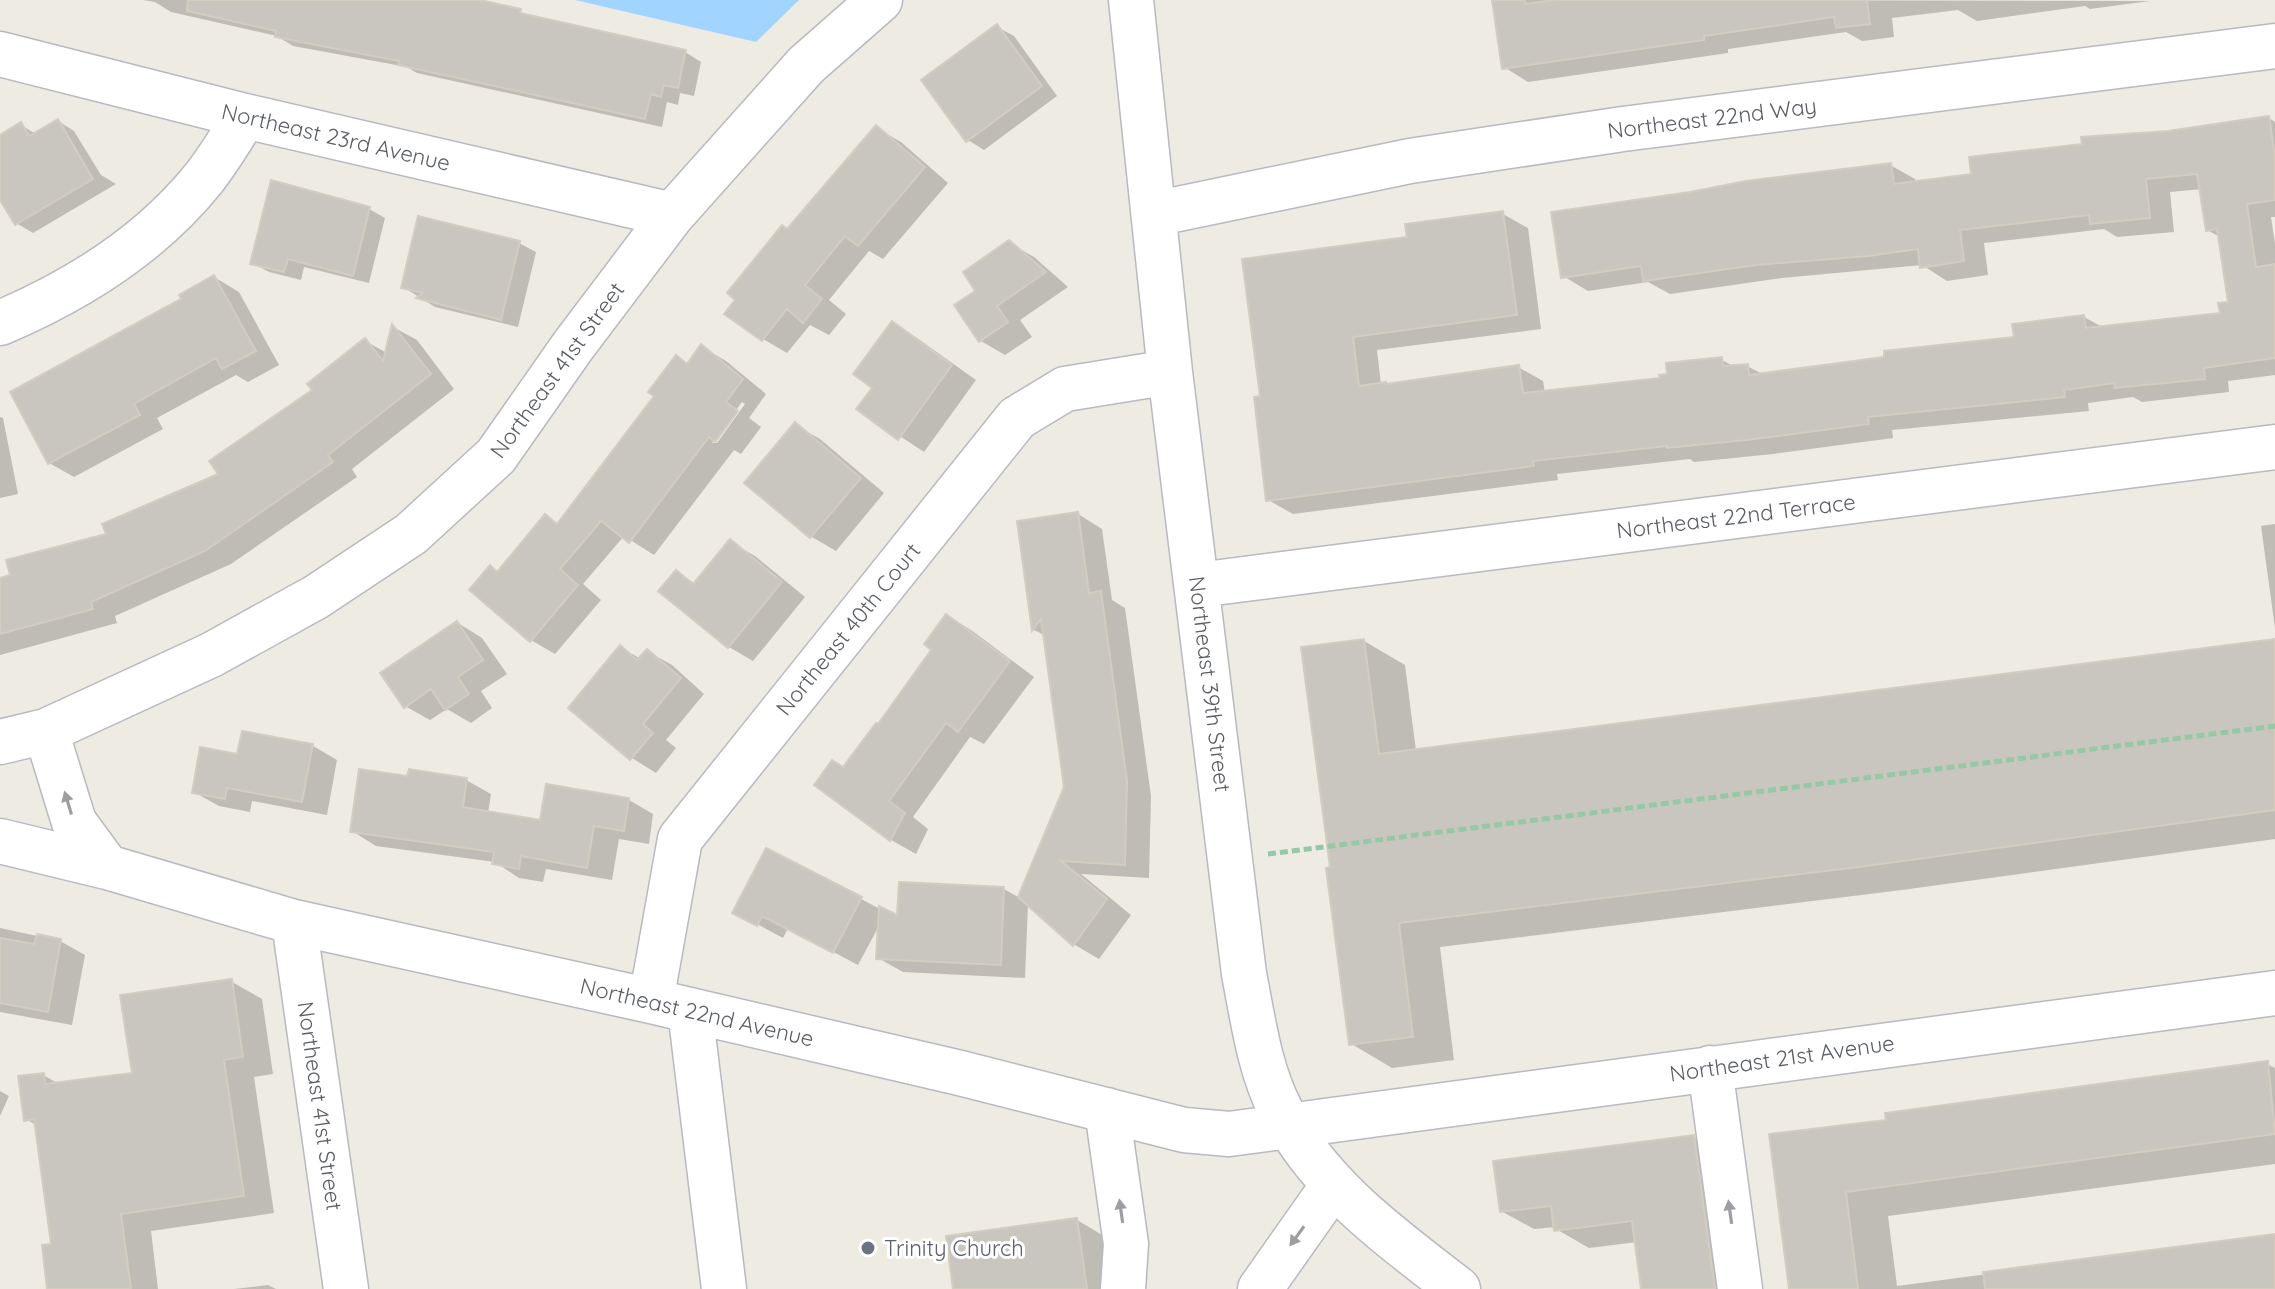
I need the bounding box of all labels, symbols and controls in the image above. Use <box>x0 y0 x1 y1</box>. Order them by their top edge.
street label: Northeast 22nd Way <box>1606 91 1818 145</box>
street label: Northeast 23rd Avenue <box>219 97 453 177</box>
street label: Northeast 41st Street <box>484 276 630 464</box>
street label: Northeast 22nd Terrace <box>1615 487 1857 545</box>
street label: Northeast 40th Court <box>770 537 926 721</box>
street label: Northeast 39th Street <box>1183 574 1237 794</box>
one-way arrow <box>61 791 74 815</box>
street label: Northeast 22nd Avenue <box>577 971 817 1053</box>
street label: Northeast 41st Street <box>291 1000 349 1212</box>
street label: Northeast 21st Avenue <box>1668 1028 1896 1088</box>
one-way arrow <box>1114 1199 1127 1224</box>
one-way arrow <box>1723 1199 1736 1224</box>
one-way arrow <box>1290 1226 1305 1247</box>
place label: Trinity Church <box>884 1234 1024 1262</box>
marker: Trinity Church <box>859 1239 877 1257</box>

